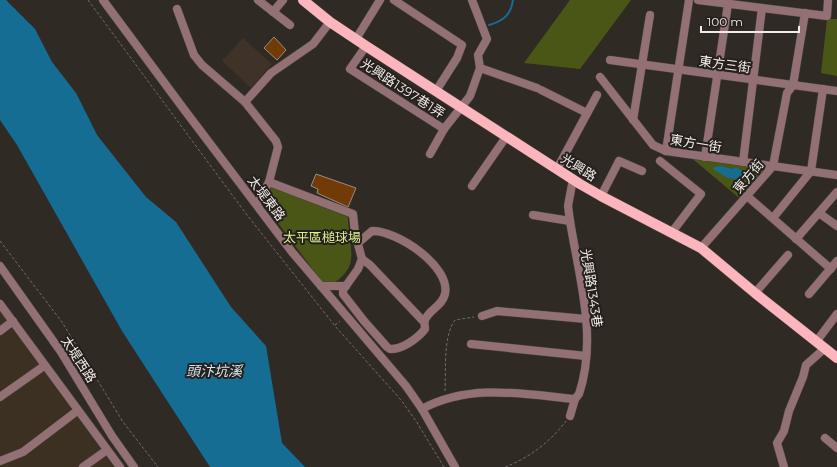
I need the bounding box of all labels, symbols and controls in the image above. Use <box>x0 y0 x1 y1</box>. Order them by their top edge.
scale bar <box>701 8 799 34</box>
text: 100 m <box>707 14 743 29</box>
street label: 東方三街 <box>698 52 752 76</box>
street label: 光興路1397巷1弄 <box>358 55 448 121</box>
street label: 東方一街 <box>669 131 723 155</box>
street label: 光興路 <box>558 150 600 184</box>
street label: 東方街 <box>729 156 767 196</box>
street label: 太堤東路 <box>245 172 289 224</box>
park label: 太平區槌球場 <box>283 229 361 245</box>
street label: 光興路1343巷 <box>578 247 606 329</box>
street label: 太堤西路 <box>58 333 100 385</box>
water label: 頭汴坑溪 <box>186 362 244 380</box>

